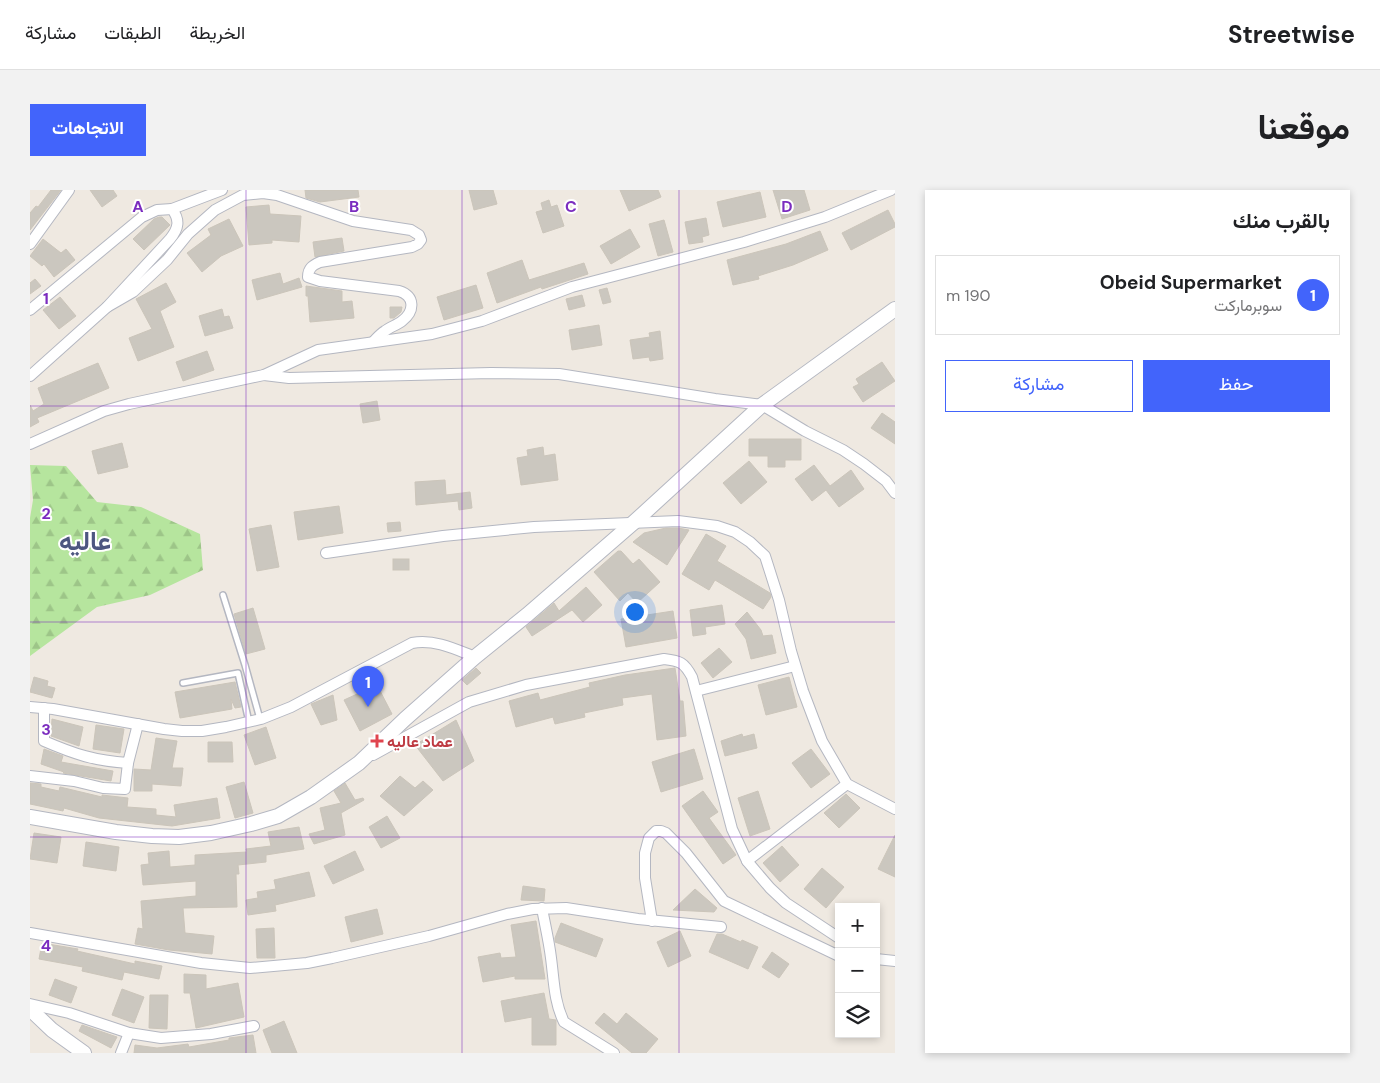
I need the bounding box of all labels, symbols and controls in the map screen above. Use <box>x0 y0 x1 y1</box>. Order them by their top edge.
text: Streetwise <box>1228 19 1355 50</box>
text: مشاركة <box>25 21 76 45</box>
text: الطبقات <box>104 21 161 45</box>
text: الخريطة <box>189 21 245 45</box>
button: الاتجاهات <box>30 104 146 156</box>
text: موقعنا <box>1257 104 1350 150</box>
text: A <box>132 196 144 217</box>
text: B <box>349 196 359 217</box>
text: C <box>565 196 577 217</box>
text: D <box>781 196 793 217</box>
text: بالقرب منك <box>1233 207 1330 235</box>
text: Obeid Supermarket <box>1100 270 1282 295</box>
text: 190 m <box>946 285 991 306</box>
text: 1 <box>1310 285 1316 306</box>
text: 1 <box>43 288 49 309</box>
text: سوبرماركت <box>1214 295 1282 316</box>
button: مشاركة <box>945 360 1133 412</box>
button: حفظ <box>1143 360 1330 412</box>
text: 2 <box>41 503 51 524</box>
district label: عاليه <box>59 524 111 558</box>
your location <box>622 599 648 625</box>
pin: 1 <box>352 666 384 707</box>
text: 3 <box>41 719 51 740</box>
place label: عماد عاليه <box>387 731 453 752</box>
marker: عماد عاليه <box>371 735 383 747</box>
map controls <box>835 903 880 1038</box>
button: + <box>835 903 880 948</box>
text: 4 <box>41 935 51 956</box>
button: − <box>835 948 880 993</box>
button: layers <box>835 993 880 1038</box>

